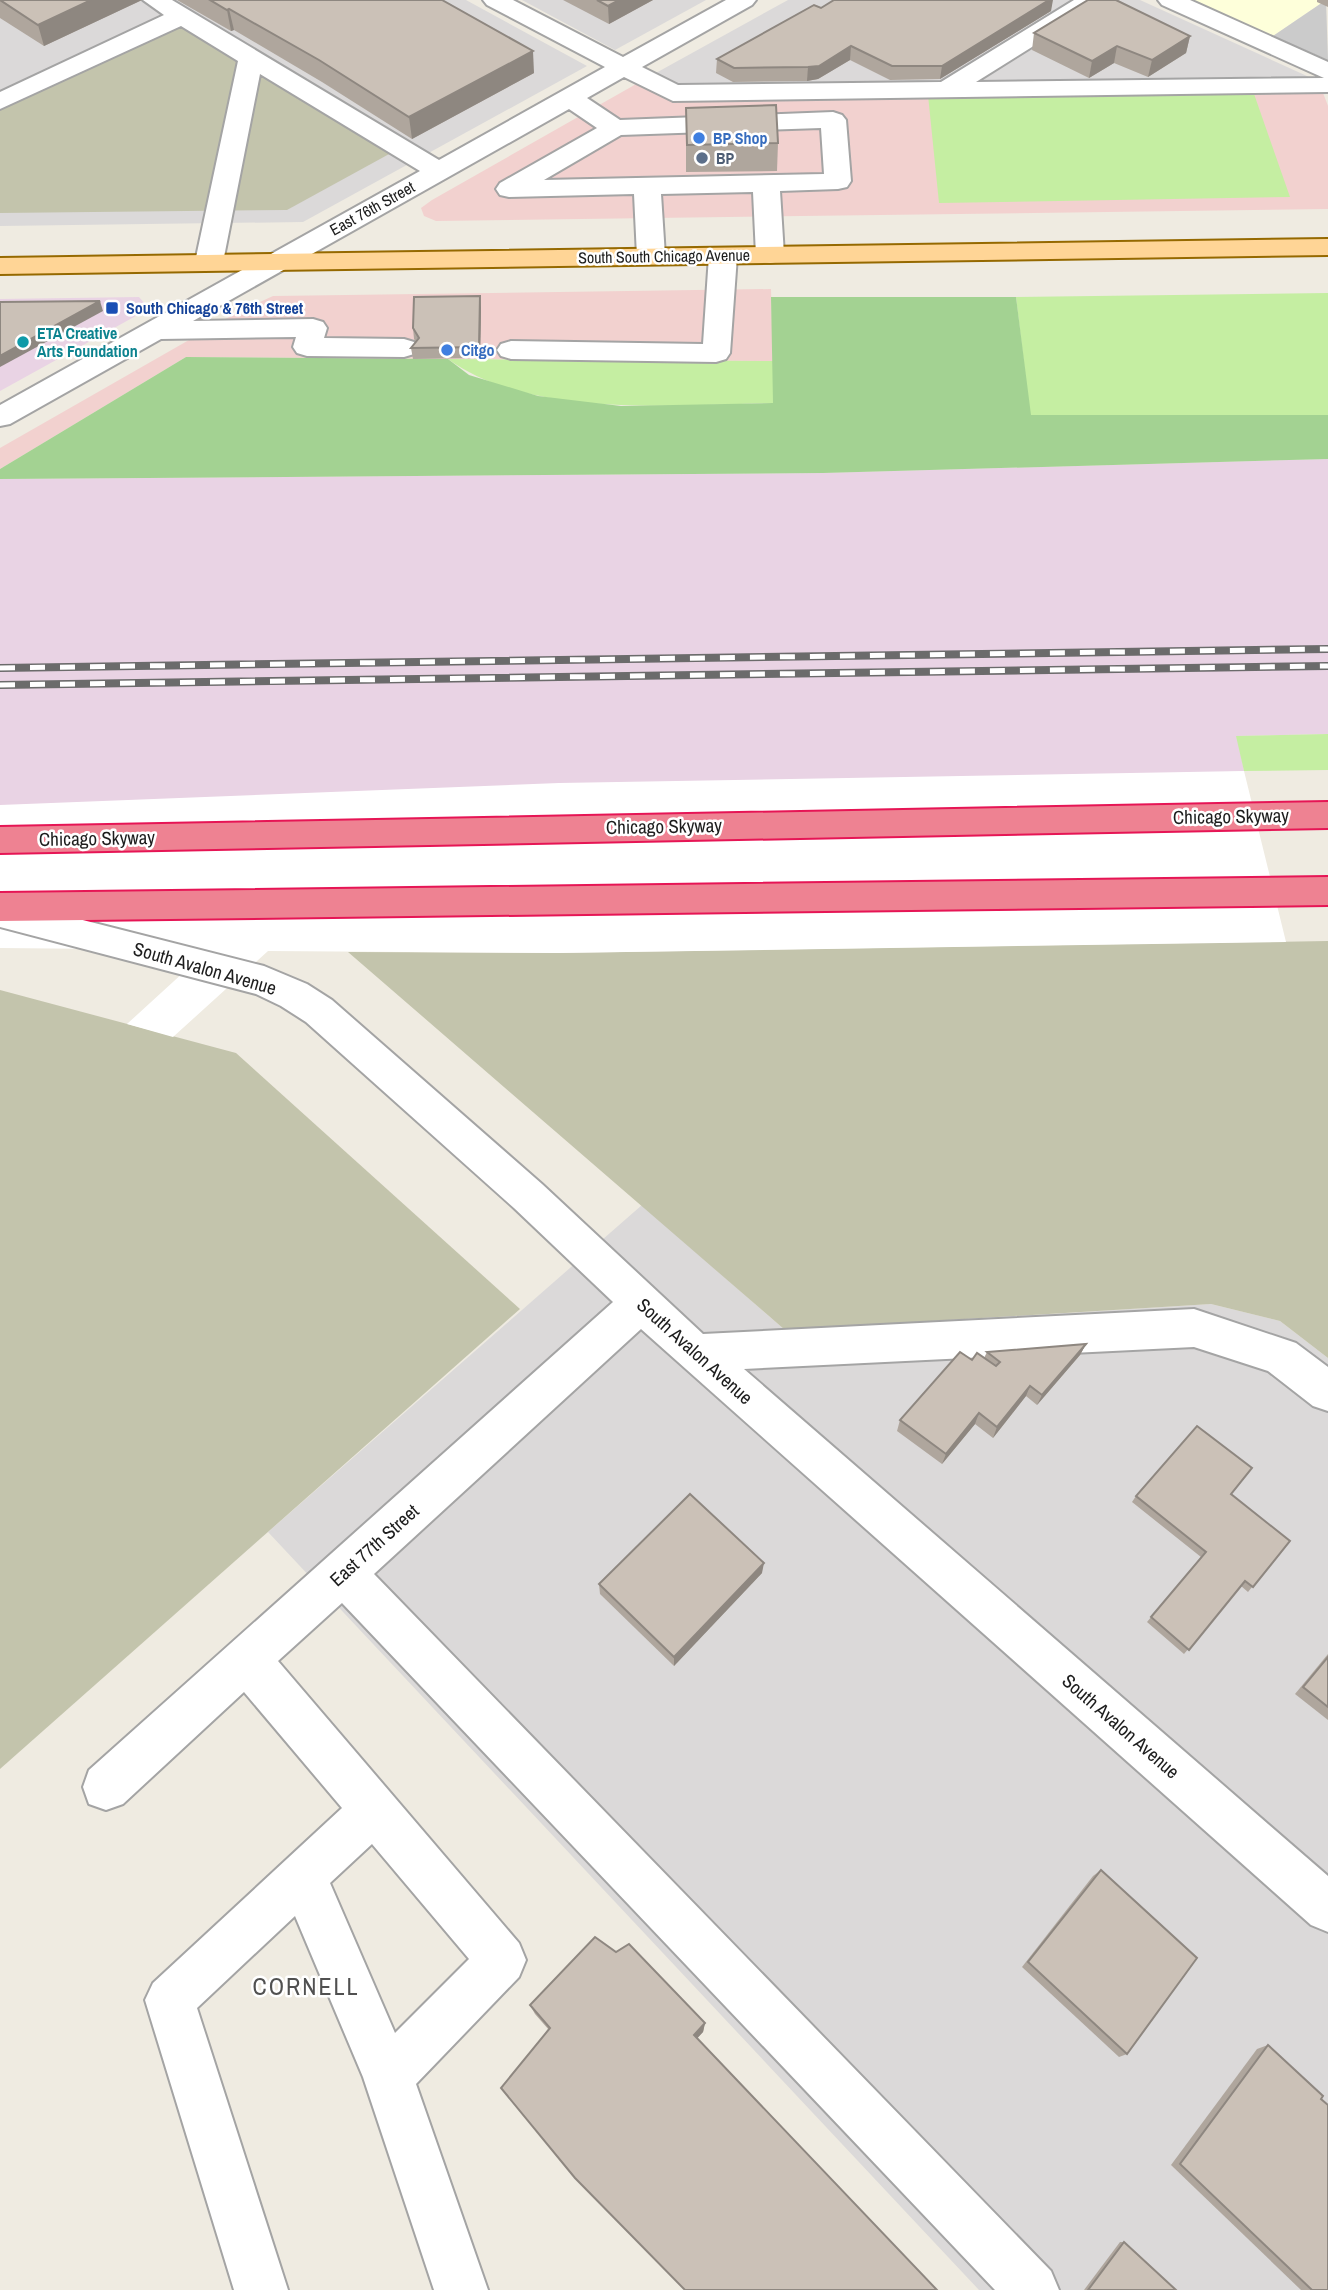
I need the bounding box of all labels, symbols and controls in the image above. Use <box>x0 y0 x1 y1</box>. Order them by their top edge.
place label: BP Shop <box>713 127 767 149</box>
marker: BP Shop <box>691 130 707 146</box>
place label: BP <box>716 147 734 169</box>
marker: BP <box>694 150 710 166</box>
street label: East 76th Street <box>326 175 419 240</box>
street label: South South Chicago Avenue <box>578 244 750 268</box>
place label: South Chicago & 76th Street <box>126 297 304 319</box>
marker: South Chicago & 76th Street <box>104 300 120 316</box>
place label: ETA Creative Arts Foundation <box>37 322 138 362</box>
marker: ETA Creative Arts Foundation <box>15 334 31 350</box>
place label: Citgo <box>461 339 495 361</box>
marker: Citgo <box>439 342 455 358</box>
street label: Chicago Skyway <box>1173 802 1289 830</box>
street label: Chicago Skyway <box>606 812 722 840</box>
street label: Chicago Skyway <box>39 824 155 852</box>
street label: South Avalon Avenue <box>130 935 280 1001</box>
street label: South Avalon Avenue <box>631 1292 759 1410</box>
street label: East 77th Street <box>324 1498 425 1592</box>
street label: South Avalon Avenue <box>1057 1668 1185 1784</box>
district label: CORNELL <box>253 1970 359 2002</box>

